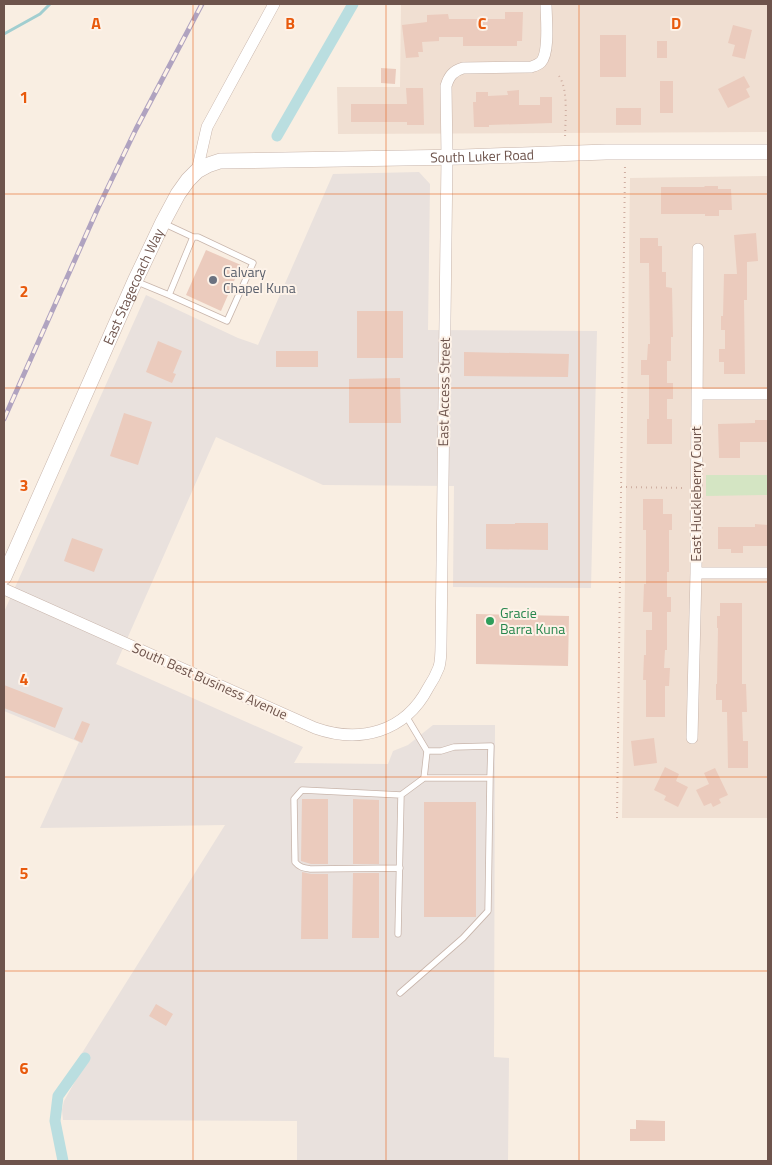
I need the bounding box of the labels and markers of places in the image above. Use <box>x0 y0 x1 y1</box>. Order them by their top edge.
place label: Calvary Chapel Kuna <box>223 261 296 298</box>
marker: Calvary Chapel Kuna <box>207 274 219 286</box>
place label: Gracie Barra Kuna <box>500 602 565 639</box>
marker: Gracie Barra Kuna <box>484 615 496 627</box>

